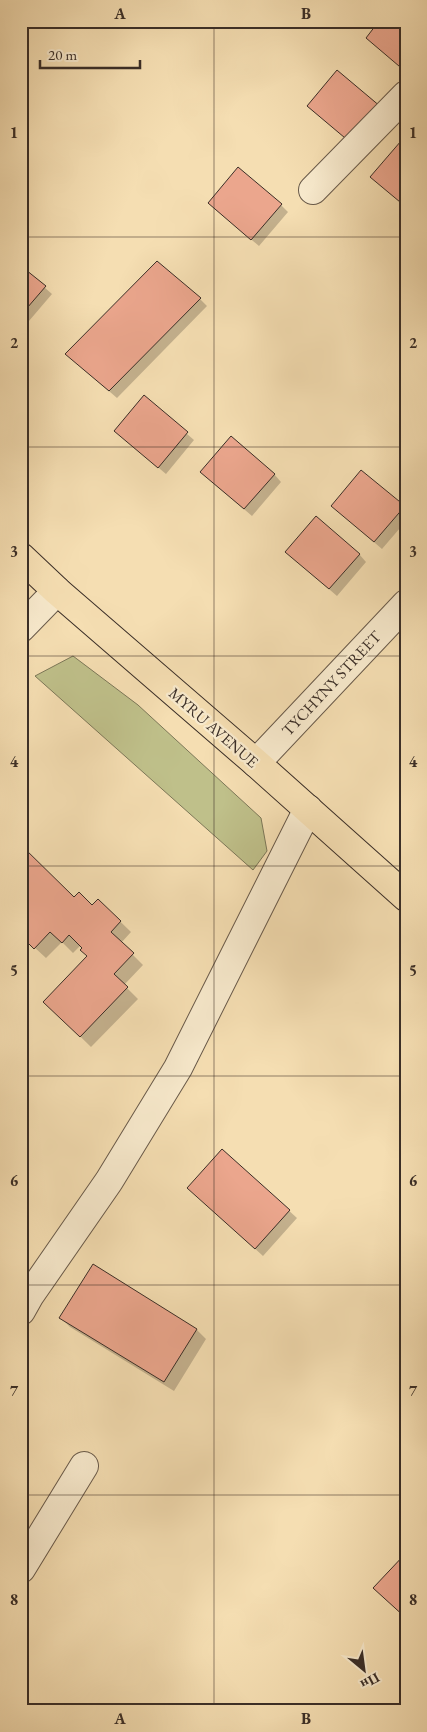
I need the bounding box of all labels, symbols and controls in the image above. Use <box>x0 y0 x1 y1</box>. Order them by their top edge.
text: A <box>113 3 126 24</box>
text: B <box>301 3 311 24</box>
scale bar <box>40 38 140 70</box>
text: 20 m <box>48 45 77 64</box>
text: 1 <box>10 122 18 143</box>
text: 1 <box>409 122 417 143</box>
text: 2 <box>10 332 19 353</box>
text: 2 <box>409 332 418 353</box>
text: 3 <box>10 541 18 562</box>
text: 3 <box>409 541 417 562</box>
street label: TYCHYNY STREET <box>277 626 386 740</box>
street label: MYRU AVENUE <box>164 683 263 772</box>
text: 4 <box>10 751 19 772</box>
text: 4 <box>409 751 418 772</box>
text: 5 <box>10 960 18 981</box>
text: 5 <box>409 960 417 981</box>
text: 6 <box>10 1170 19 1191</box>
text: 6 <box>409 1170 418 1191</box>
text: 7 <box>10 1380 19 1401</box>
text: 7 <box>409 1380 418 1401</box>
text: 8 <box>10 1589 18 1610</box>
text: 8 <box>409 1589 417 1610</box>
north arrow <box>340 1644 390 1694</box>
text: Пн <box>358 1669 383 1694</box>
text: A <box>113 1708 126 1729</box>
text: B <box>301 1708 311 1729</box>

